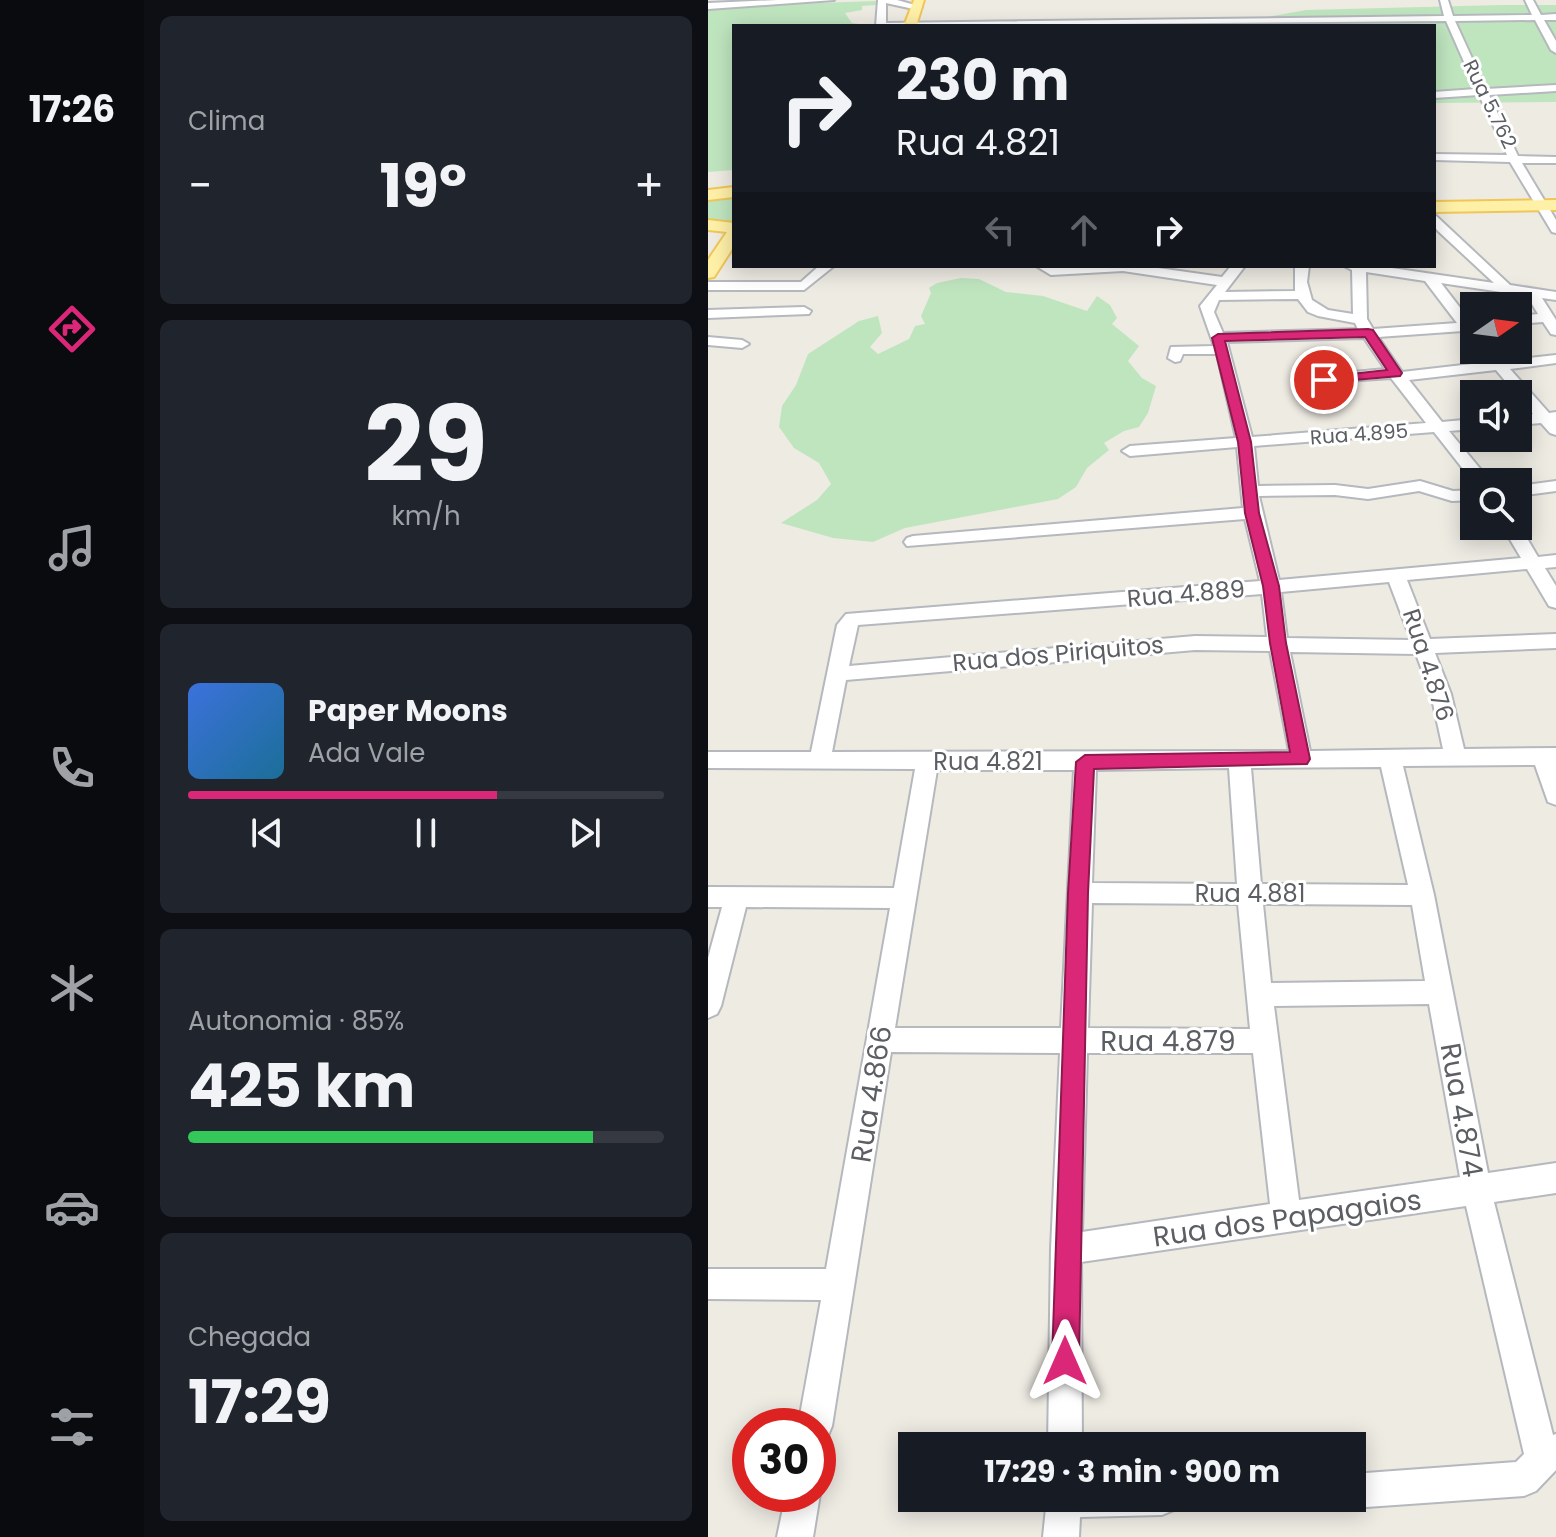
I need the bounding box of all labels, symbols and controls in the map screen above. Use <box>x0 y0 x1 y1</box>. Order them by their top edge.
text: 230 m <box>896 41 1070 120</box>
street label: Rua 5.762 <box>1456 55 1524 153</box>
icon: right <box>764 56 868 160</box>
text: 17:26 <box>29 84 115 135</box>
text: Clima <box>188 103 265 139</box>
text: Rua 4.821 <box>896 117 1060 168</box>
text: 19° <box>379 144 467 228</box>
text: − <box>188 155 212 216</box>
text: + <box>634 155 664 216</box>
icon: left <box>978 208 1022 252</box>
icon: ahead <box>1062 208 1106 252</box>
icon: right <box>1146 208 1190 252</box>
north arrow <box>1460 292 1532 364</box>
map controls <box>1460 292 1532 540</box>
icon: directions <box>44 301 100 357</box>
pin <box>1290 346 1358 414</box>
icon: arrive <box>1302 358 1346 402</box>
text: 29 <box>364 372 488 517</box>
button: sound <box>1460 380 1532 452</box>
street label: Rua 4.895 <box>1309 417 1409 451</box>
button: search <box>1460 468 1532 540</box>
text: km/h <box>391 498 461 534</box>
icon: music <box>44 520 100 576</box>
street label: Rua 4.889 <box>1126 572 1246 615</box>
street label: Rua 4.876 <box>1395 604 1462 725</box>
street label: Rua dos Piriquitos <box>951 628 1165 679</box>
text: Paper Moons <box>308 689 508 732</box>
text: Ada Vale <box>308 735 425 771</box>
icon: phone <box>44 740 100 796</box>
street label: Rua 4.821 <box>933 745 1043 778</box>
icon: previous <box>245 811 289 855</box>
icon: pause <box>404 811 448 855</box>
icon: next <box>563 811 607 855</box>
street label: Rua 4.881 <box>1195 877 1305 910</box>
icon: climate <box>44 960 100 1016</box>
text: Autonomia · 85% <box>188 1003 404 1039</box>
street label: Rua 4.879 <box>1100 1022 1236 1061</box>
street label: Rua 4.866 <box>841 1023 902 1165</box>
street label: Rua 4.874 <box>1431 1040 1492 1180</box>
text: 425 km <box>188 1044 415 1128</box>
icon: car <box>44 1179 100 1235</box>
street label: Rua dos Papagaios <box>1150 1180 1424 1257</box>
text: Chegada <box>188 1319 311 1355</box>
position arrow <box>1023 1319 1107 1403</box>
text: 17:29 <box>188 1360 331 1444</box>
icon: filters <box>44 1399 100 1455</box>
speed limit sign: 30 <box>732 1408 836 1512</box>
text: 17:29 · 3 min · 900 m <box>984 1450 1280 1493</box>

